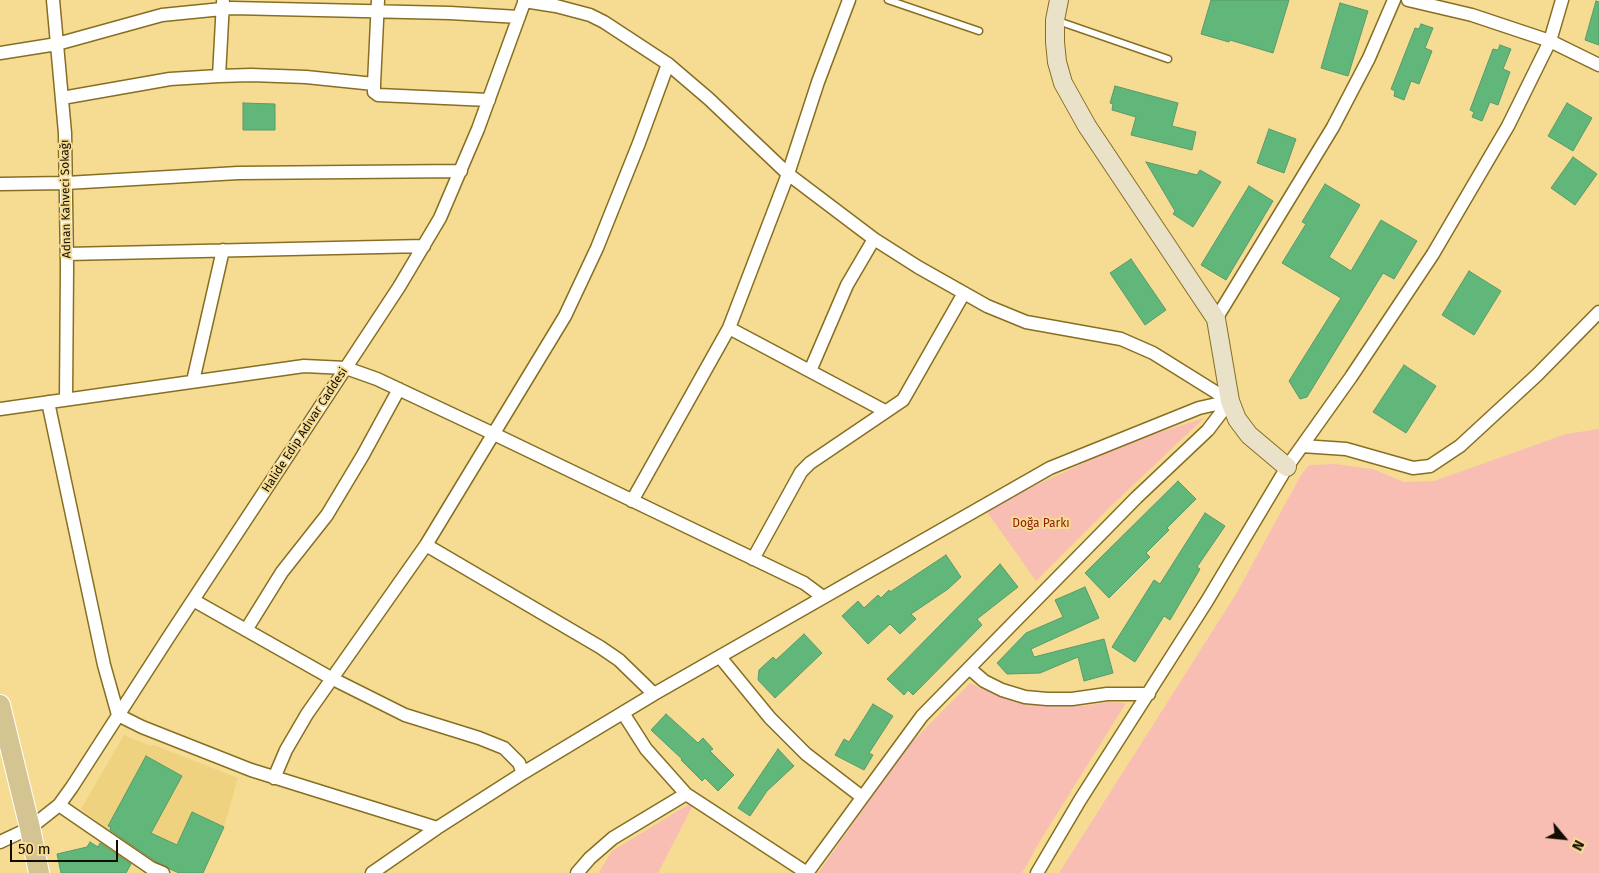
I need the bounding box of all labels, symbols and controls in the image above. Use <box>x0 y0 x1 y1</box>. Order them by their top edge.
street label: Adnan Kahveci Sokağı <box>58 140 74 258</box>
street label: Halide Edip Adıvar Caddesi <box>259 365 351 495</box>
park label: Doğa Parkı <box>1012 517 1070 531</box>
north arrow <box>1539 813 1589 863</box>
scale bar <box>12 830 120 862</box>
text: N <box>1568 837 1587 853</box>
text: 50 m <box>18 840 51 858</box>

